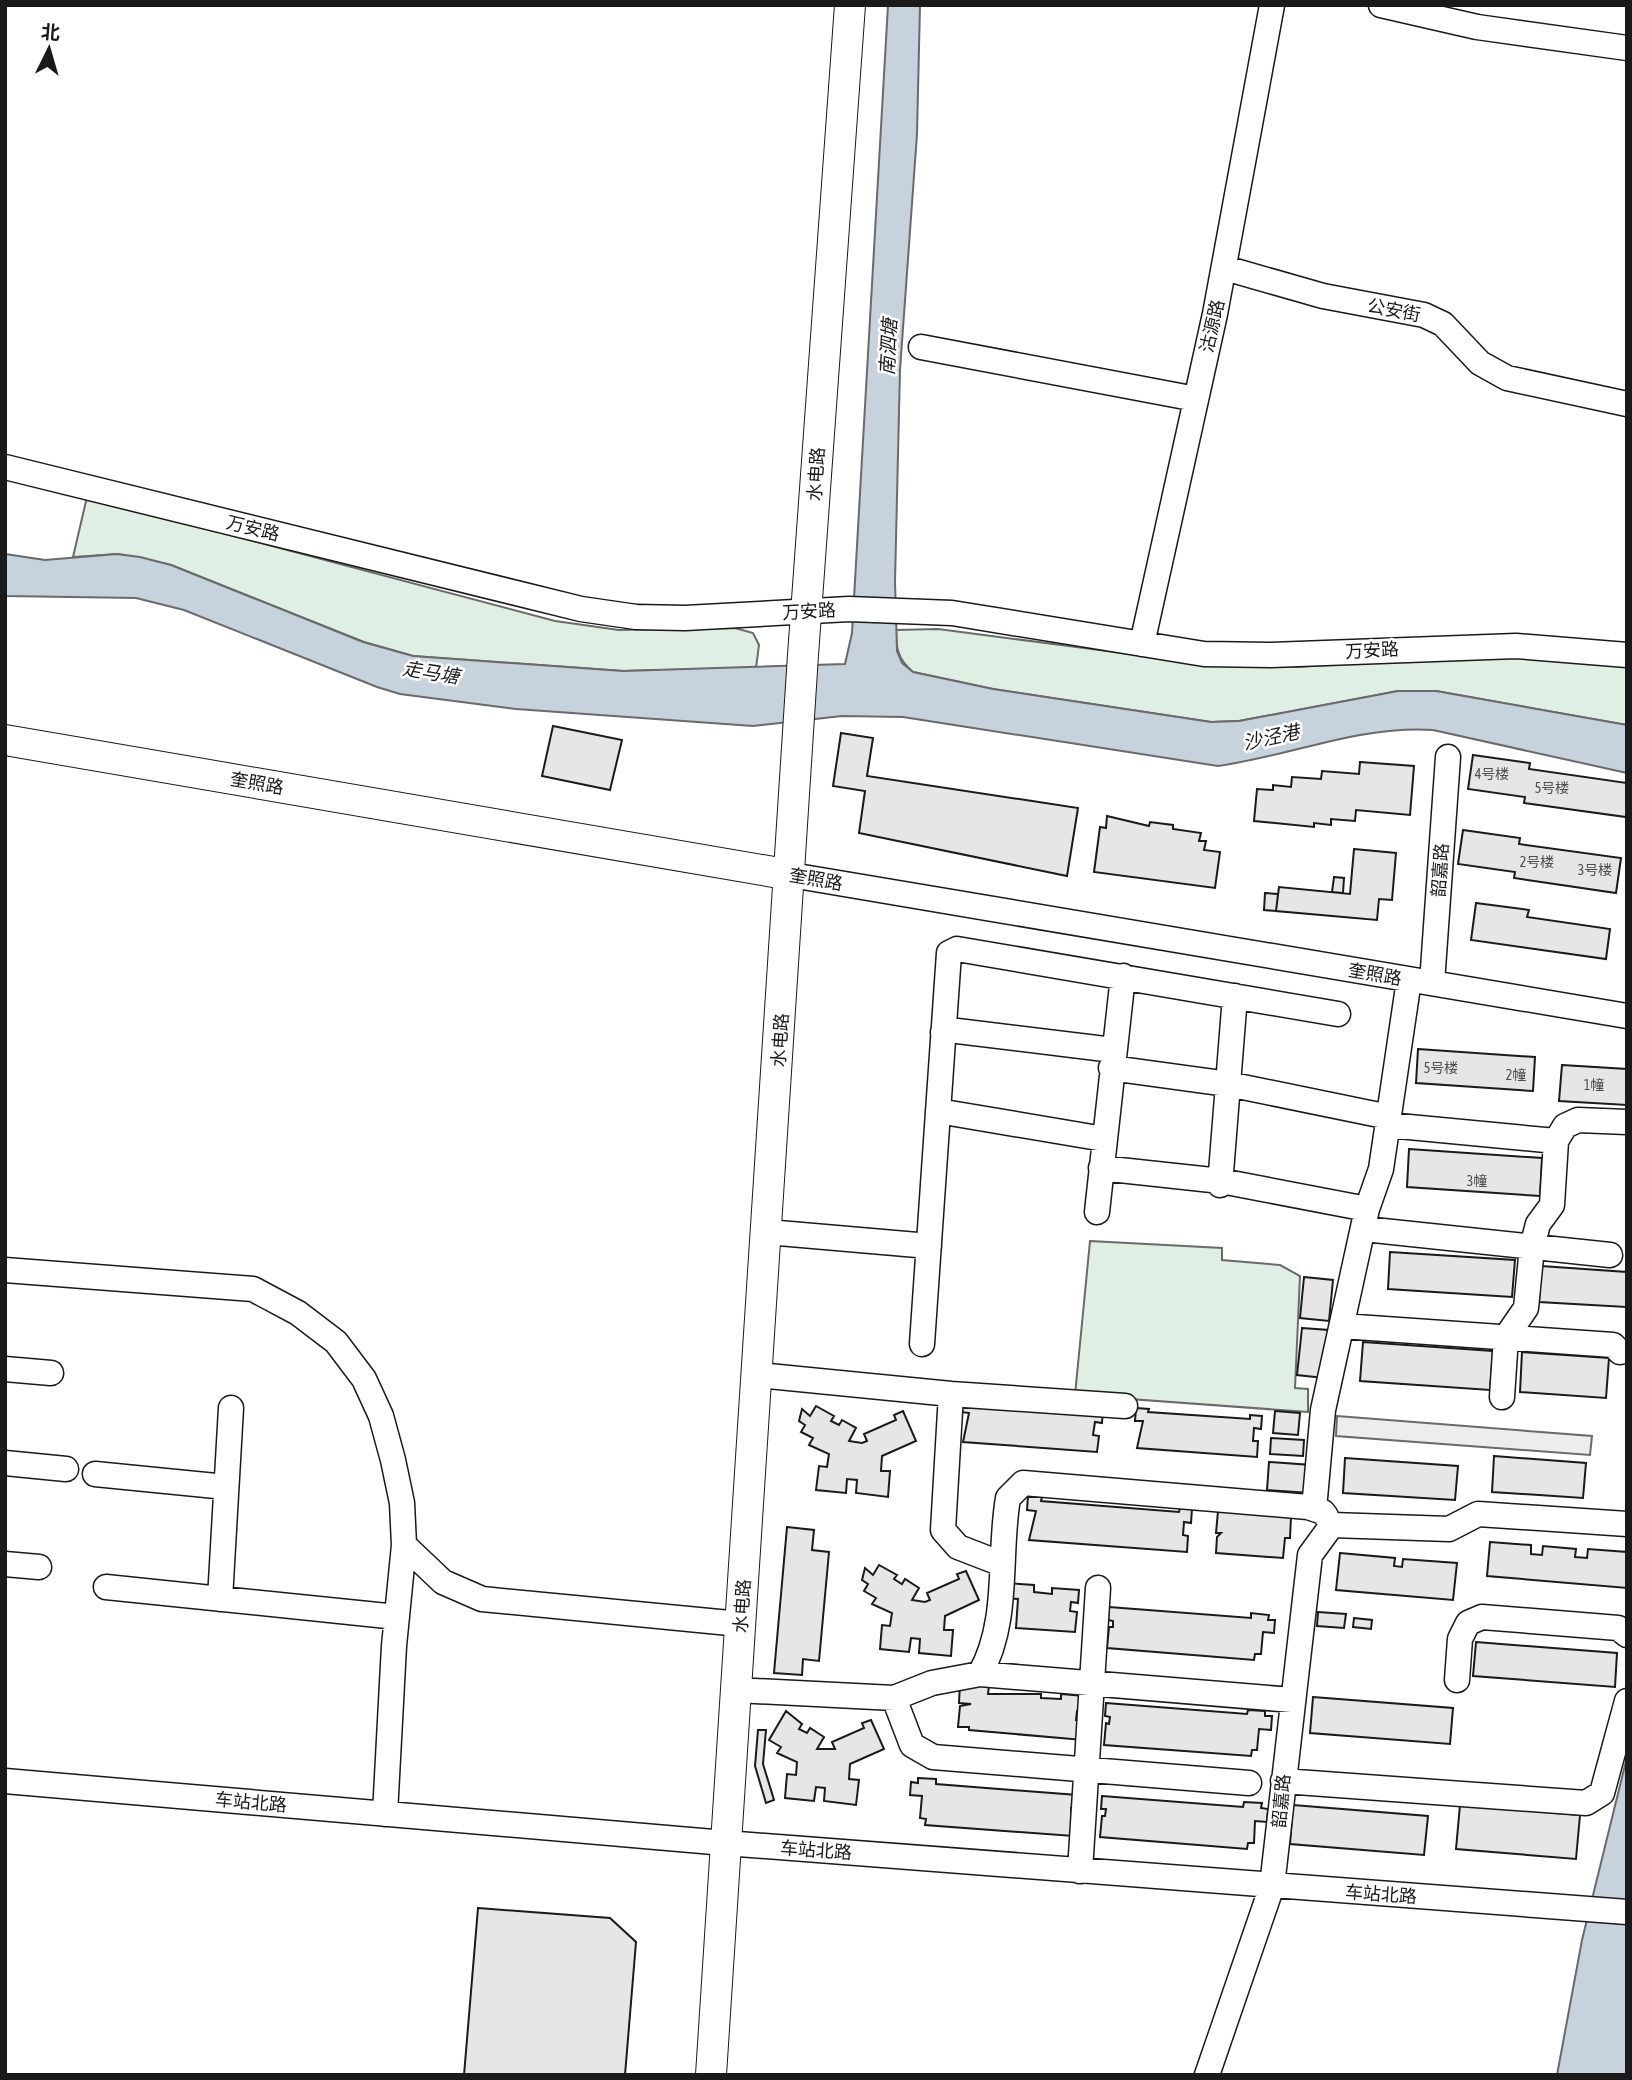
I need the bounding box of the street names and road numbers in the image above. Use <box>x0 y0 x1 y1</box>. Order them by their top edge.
street label: 公安街 <box>1365 295 1423 325</box>
street label: 沽源路 <box>1196 297 1228 355</box>
street label: 水电路 <box>804 446 828 502</box>
street label: 万安路 <box>224 511 282 545</box>
street label: 万安路 <box>781 599 837 623</box>
street label: 万安路 <box>1344 638 1400 662</box>
street label: 奎照路 <box>229 768 285 798</box>
street label: 韶嘉路 <box>1428 842 1452 898</box>
street label: 奎照路 <box>788 864 844 894</box>
street label: 奎照路 <box>1347 959 1403 989</box>
street label: 水电路 <box>768 1012 792 1068</box>
street label: 水电路 <box>730 1578 754 1634</box>
street label: 韶嘉路 <box>1268 1773 1294 1829</box>
street label: 车站北路 <box>214 1788 288 1816</box>
street label: 车站北路 <box>779 1837 853 1863</box>
street label: 车站北路 <box>1344 1881 1418 1907</box>

